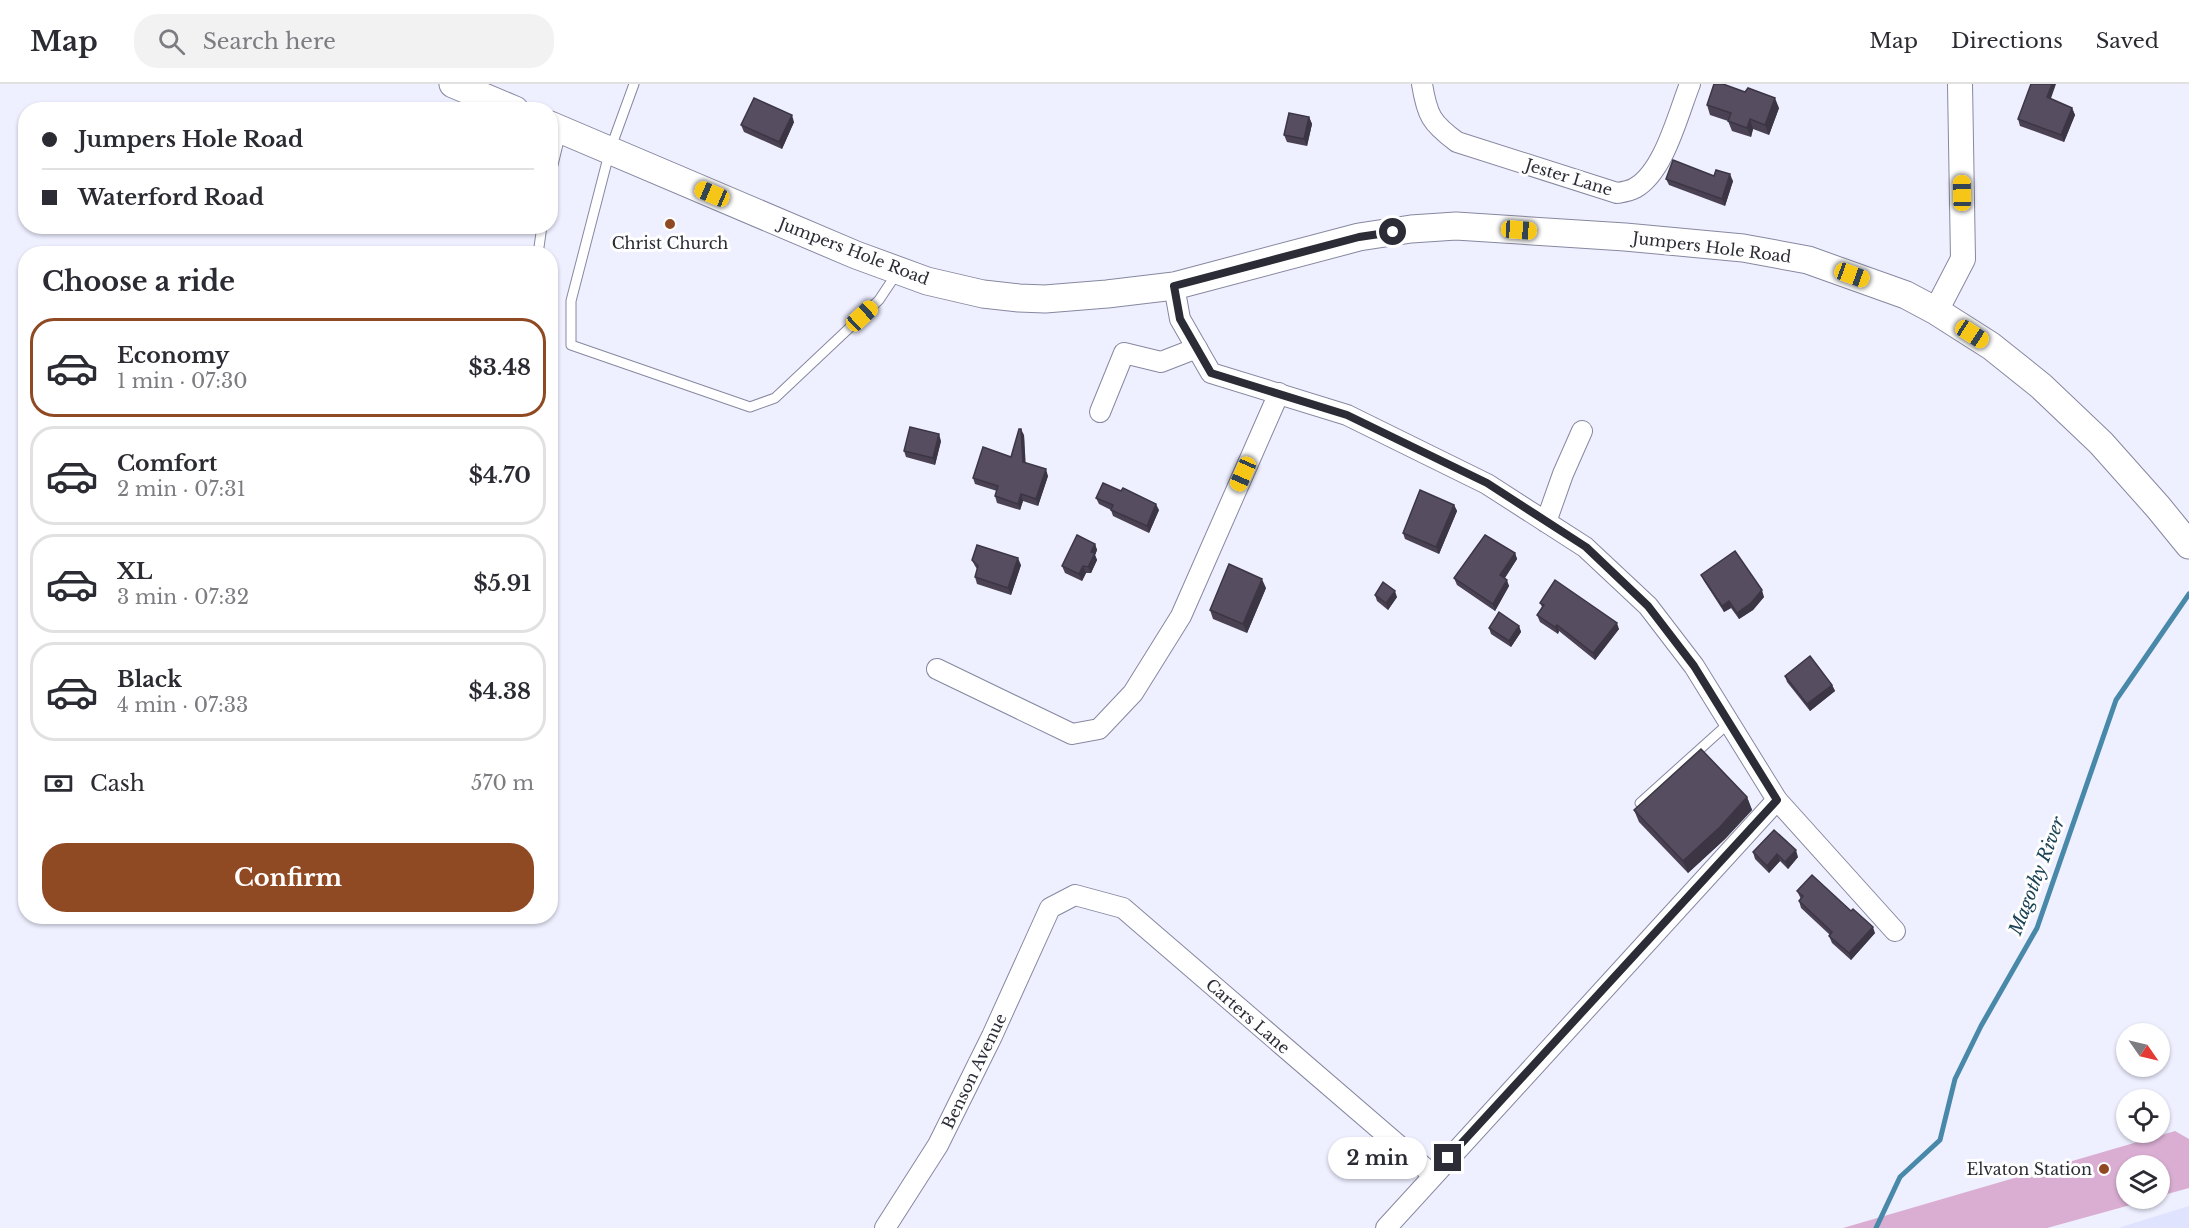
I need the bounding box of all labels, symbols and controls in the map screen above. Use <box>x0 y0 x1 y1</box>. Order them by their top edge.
search box <box>134 14 554 68</box>
text: Map <box>30 24 98 59</box>
icon: search <box>155 25 188 58</box>
text: Search here <box>203 28 336 55</box>
text: Map <box>1869 28 1918 54</box>
text: Directions <box>1951 28 2063 54</box>
text: Saved <box>2096 28 2159 54</box>
text: Jumpers Hole Road <box>78 126 303 153</box>
street label: Jester Lane <box>1521 154 1615 200</box>
car <box>1953 175 1971 211</box>
car <box>692 179 732 209</box>
text: Waterford Road <box>78 184 264 211</box>
street label: Jumpers Hole Road <box>774 212 932 289</box>
marker: Christ Church <box>663 217 677 231</box>
route start <box>1379 218 1406 245</box>
car <box>1500 220 1538 240</box>
street label: Jumpers Hole Road <box>1630 227 1793 267</box>
place label: Christ Church <box>612 233 728 253</box>
car <box>1832 260 1872 290</box>
text: Choose a ride <box>42 265 235 298</box>
car <box>843 297 881 335</box>
car <box>1952 317 1992 351</box>
icon: car <box>45 341 99 395</box>
text: Economy <box>117 342 229 369</box>
text: $3.48 <box>469 354 531 381</box>
text: 1 min · 07:30 <box>117 369 248 393</box>
icon: car <box>45 449 99 503</box>
text: Comfort <box>117 450 217 477</box>
car <box>1227 454 1259 494</box>
text: $4.70 <box>469 462 531 489</box>
text: 2 min · 07:31 <box>117 477 246 501</box>
icon: car <box>45 557 99 611</box>
text: XL <box>117 558 152 585</box>
text: $5.91 <box>474 570 531 597</box>
text: 3 min · 07:32 <box>117 585 249 609</box>
icon: car <box>45 665 99 719</box>
text: Black <box>117 666 182 693</box>
text: $4.38 <box>469 678 531 705</box>
text: 4 min · 07:33 <box>117 693 248 717</box>
icon: cash <box>42 767 75 800</box>
text: Cash <box>90 770 145 797</box>
text: 570 m <box>471 771 534 795</box>
water label: Magothy River <box>2004 813 2070 939</box>
button: Confirm <box>42 843 534 912</box>
street label: Carters Lane <box>1202 974 1294 1058</box>
street label: Benson Avenue <box>937 1010 1011 1132</box>
north arrow <box>2116 1023 2170 1077</box>
map controls <box>2116 1023 2170 1209</box>
button: locate <box>2116 1089 2170 1143</box>
callout: 2 min <box>1328 1137 1427 1179</box>
route end <box>1434 1144 1461 1171</box>
text: 2 min <box>1346 1146 1409 1170</box>
button: layers <box>2116 1155 2170 1209</box>
place label: Elvaton Station <box>1967 1159 2092 1179</box>
marker: Elvaton Station <box>2097 1162 2111 1176</box>

